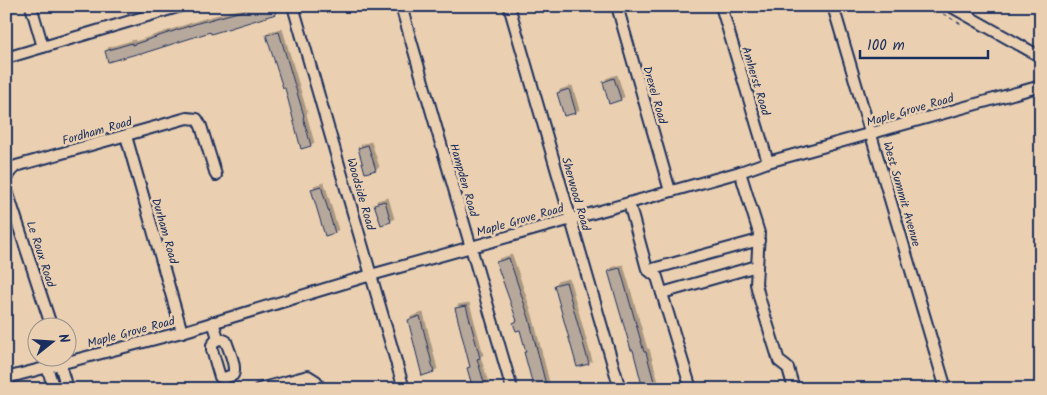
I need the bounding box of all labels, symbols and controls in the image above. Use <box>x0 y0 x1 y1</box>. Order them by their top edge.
scale bar <box>860 28 987 60</box>
text: 100 m <box>867 34 905 58</box>
street label: Amherst Road <box>736 44 775 119</box>
street label: Drexel Road <box>637 64 672 127</box>
street label: Maple Grove Road <box>864 89 957 132</box>
street label: Fordham Road <box>60 112 135 151</box>
street label: West Summit Avenue <box>877 139 926 249</box>
street label: Hampden Road <box>444 141 483 220</box>
street label: Sherwood Road <box>556 155 595 234</box>
street label: Woodside Road <box>341 156 380 234</box>
street label: Durham Road <box>146 196 183 267</box>
street label: Maple Grove Road <box>474 199 567 242</box>
street label: Le Roux Road <box>21 218 61 291</box>
street label: Maple Grove Road <box>85 311 178 353</box>
north arrow <box>28 318 78 368</box>
text: N <box>52 331 75 346</box>

